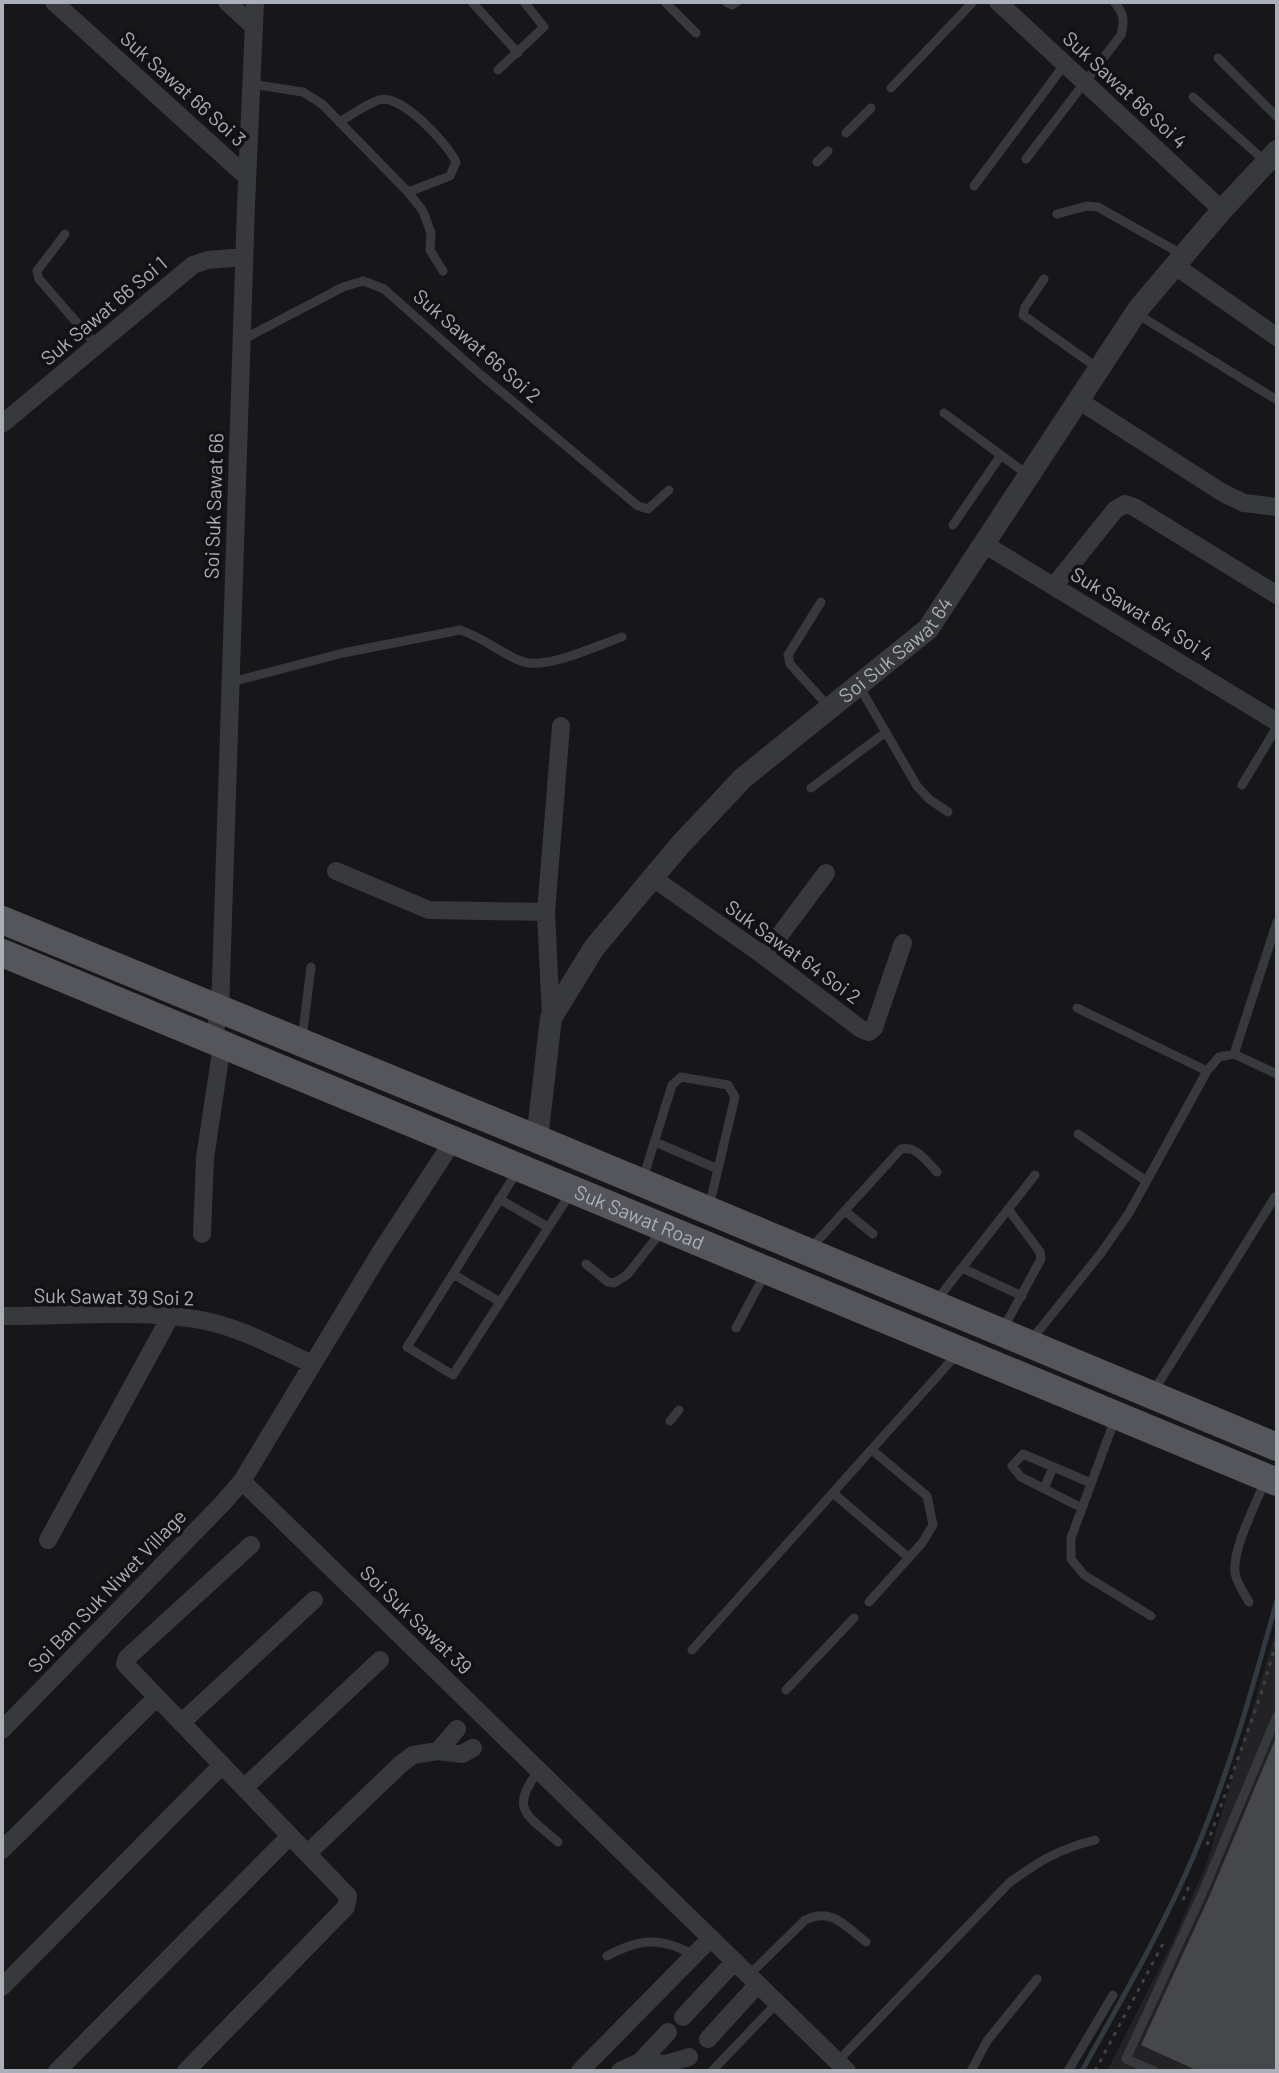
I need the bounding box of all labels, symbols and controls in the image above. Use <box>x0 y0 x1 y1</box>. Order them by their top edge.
street label: Suk Sawat 66 Soi 3 <box>116 26 251 151</box>
street label: Suk Sawat 66 Soi 4 <box>1059 26 1193 153</box>
street label: Suk Sawat 66 Soi 1 <box>35 251 171 370</box>
street label: Suk Sawat 66 Soi 2 <box>409 283 546 407</box>
street label: Soi Suk Sawat 66 <box>198 433 228 579</box>
street label: Suk Sawat 64 Soi 4 <box>1067 561 1218 665</box>
street label: Soi Suk Sawat 64 <box>833 592 957 707</box>
street label: Suk Sawat 64 Soi 2 <box>721 894 866 1008</box>
street label: Suk Sawat Road <box>571 1179 708 1254</box>
street label: Suk Sawat 39 Soi 2 <box>33 1283 195 1309</box>
street label: Soi Ban Suk Niwet Village <box>22 1504 191 1677</box>
street label: Soi Suk Sawat 39 <box>356 1560 478 1679</box>

